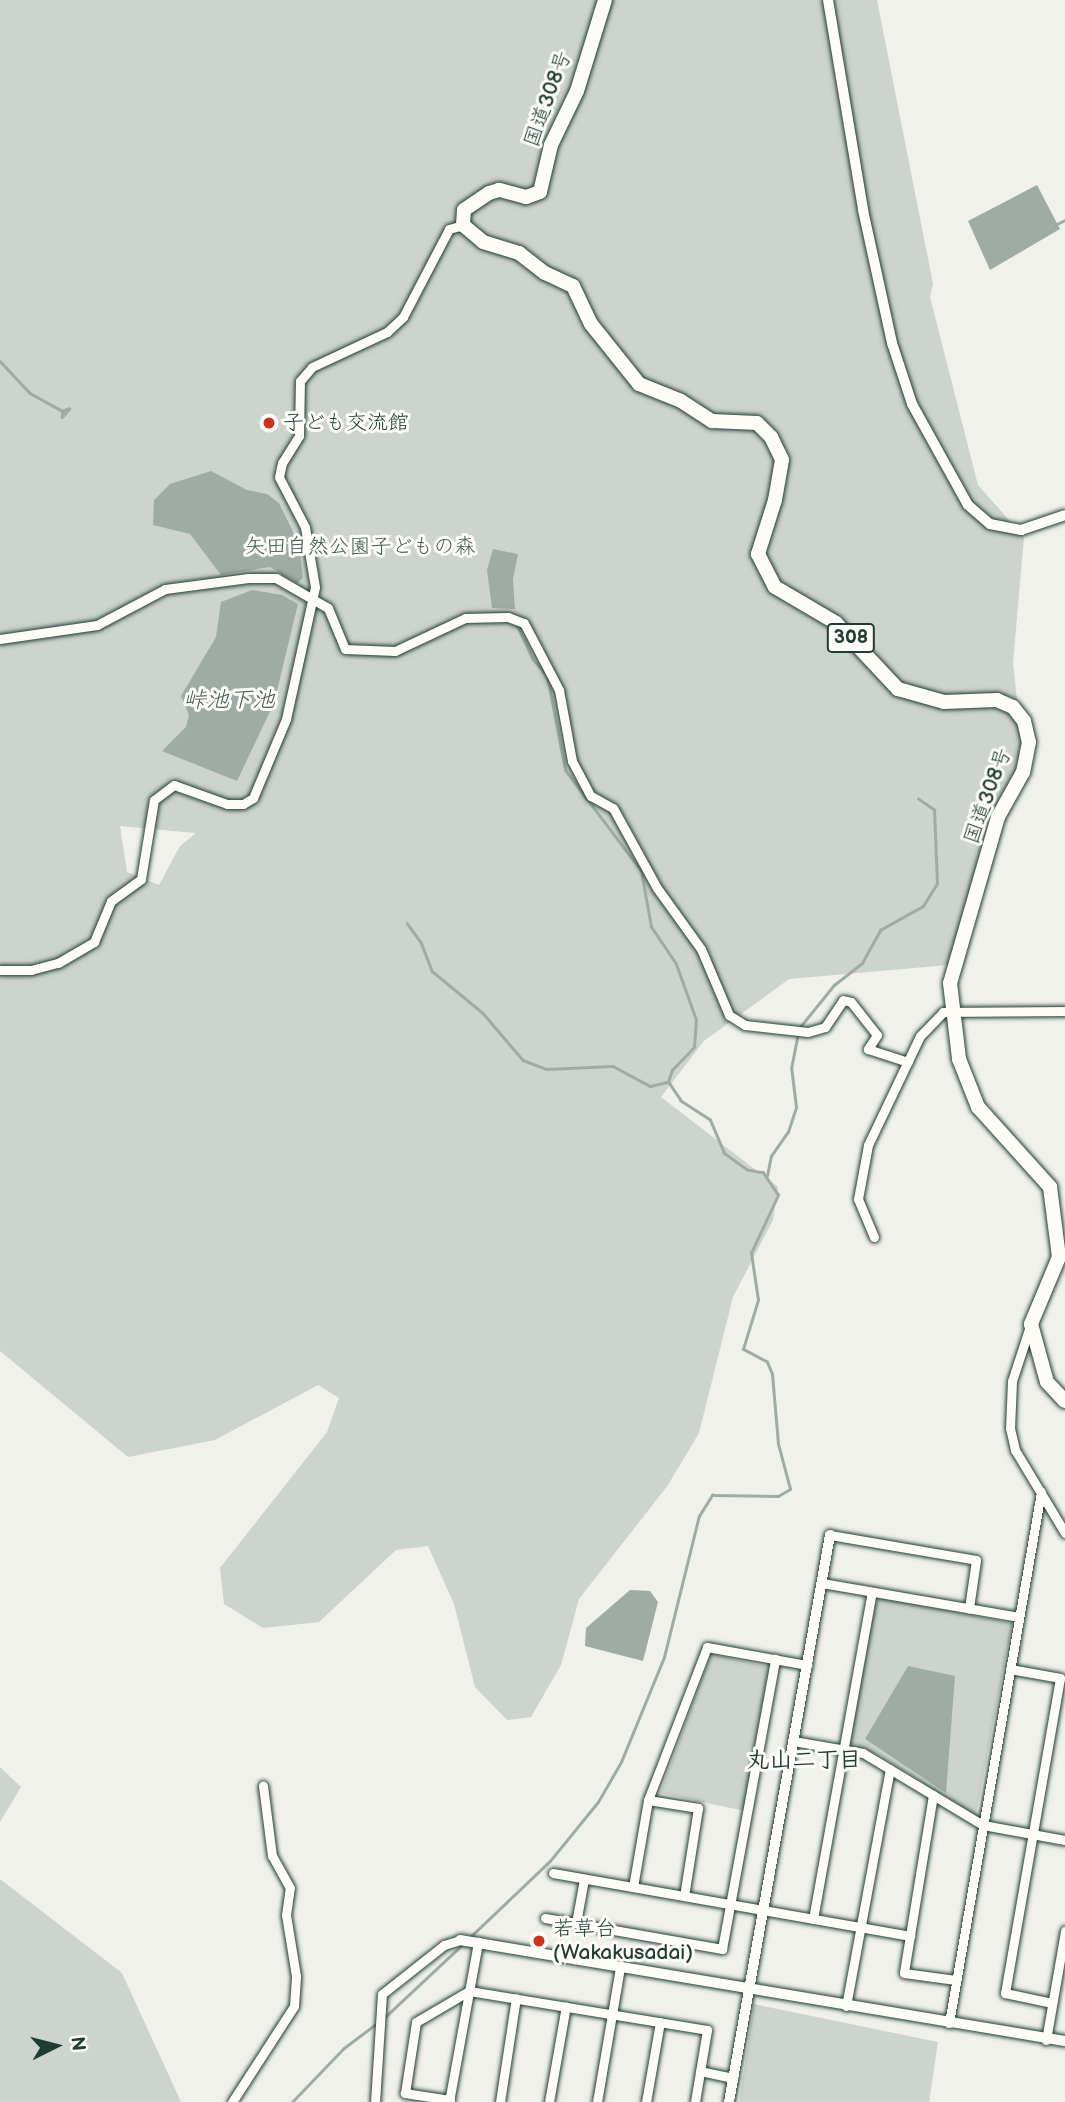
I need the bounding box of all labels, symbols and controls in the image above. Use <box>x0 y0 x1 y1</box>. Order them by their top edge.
street label: 国道308号 <box>519 47 577 151</box>
place label: 子ども交流館 <box>283 410 409 436</box>
marker: 子ども交流館 <box>261 415 277 431</box>
park label: 矢田自然公園子どもの森 <box>245 534 475 560</box>
road number: 308 <box>826 622 876 653</box>
water label: 峠池下池 <box>183 686 275 714</box>
street label: 国道308号 <box>959 744 1017 848</box>
district label: 丸山二丁目 <box>747 1746 861 1774</box>
place label: 若草台 (Wakakusadai) <box>553 1916 693 1966</box>
marker: 若草台 (Wakakusadai) <box>531 1933 547 1949</box>
north arrow <box>21 2011 91 2081</box>
text: N <box>65 2035 90 2052</box>

